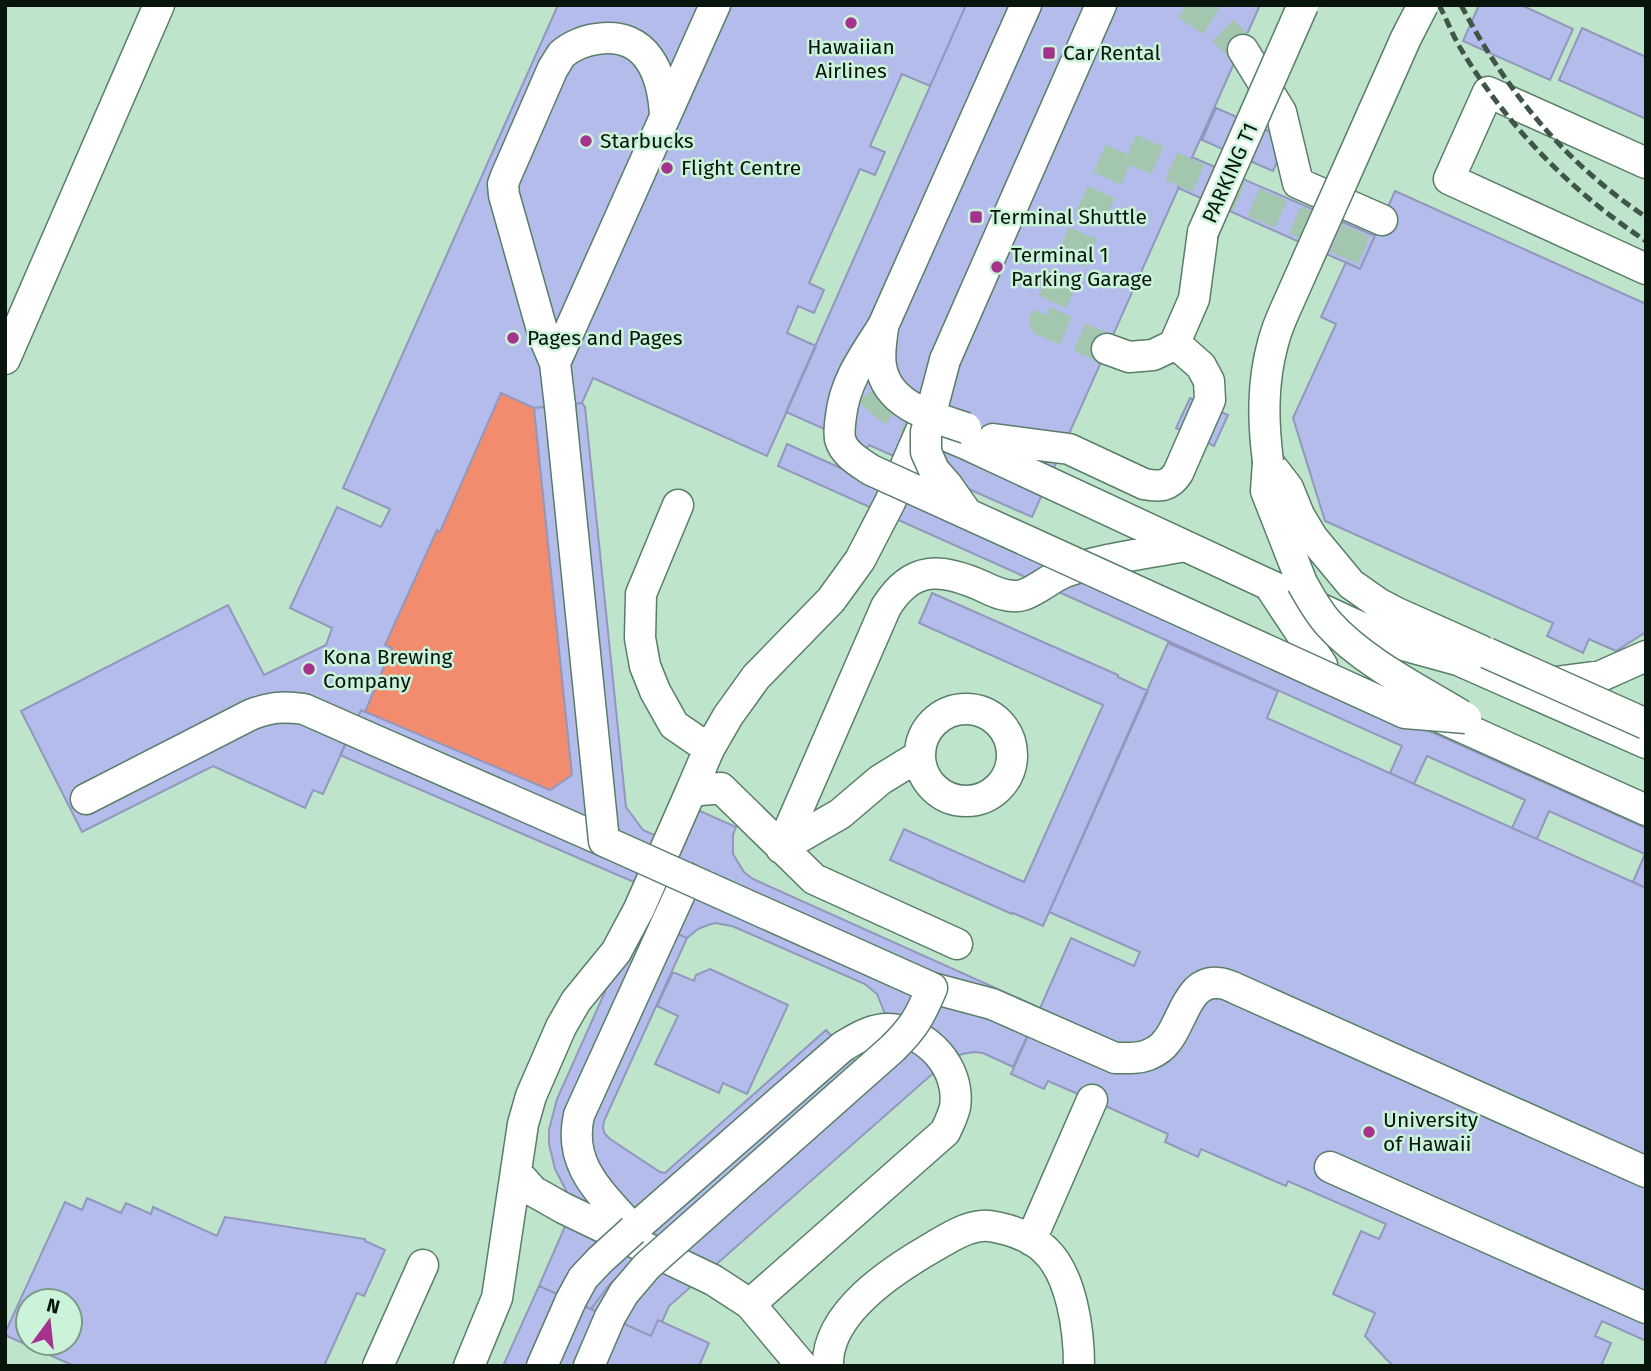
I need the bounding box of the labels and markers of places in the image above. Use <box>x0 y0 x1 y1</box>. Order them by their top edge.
marker: Hawaiian Airlines <box>843 15 859 31</box>
place label: Hawaiian Airlines <box>807 34 895 84</box>
place label: Car Rental <box>1063 40 1161 66</box>
marker: Car Rental <box>1041 45 1057 61</box>
place label: Starbucks <box>600 128 694 154</box>
marker: Starbucks <box>578 133 594 149</box>
place label: Flight Centre <box>681 155 801 181</box>
marker: Flight Centre <box>659 160 675 176</box>
place label: Terminal Shuttle <box>990 204 1147 230</box>
marker: Terminal Shuttle <box>968 209 984 225</box>
place label: Terminal 1 Parking Garage <box>1011 242 1152 292</box>
marker: Terminal 1 Parking Garage <box>989 259 1005 275</box>
place label: Pages and Pages <box>527 325 683 351</box>
marker: Pages and Pages <box>505 330 521 346</box>
place label: Kona Brewing Company <box>323 644 453 694</box>
marker: Kona Brewing Company <box>301 661 317 677</box>
place label: University of Hawaii <box>1383 1107 1479 1157</box>
marker: University of Hawaii <box>1361 1124 1377 1140</box>

